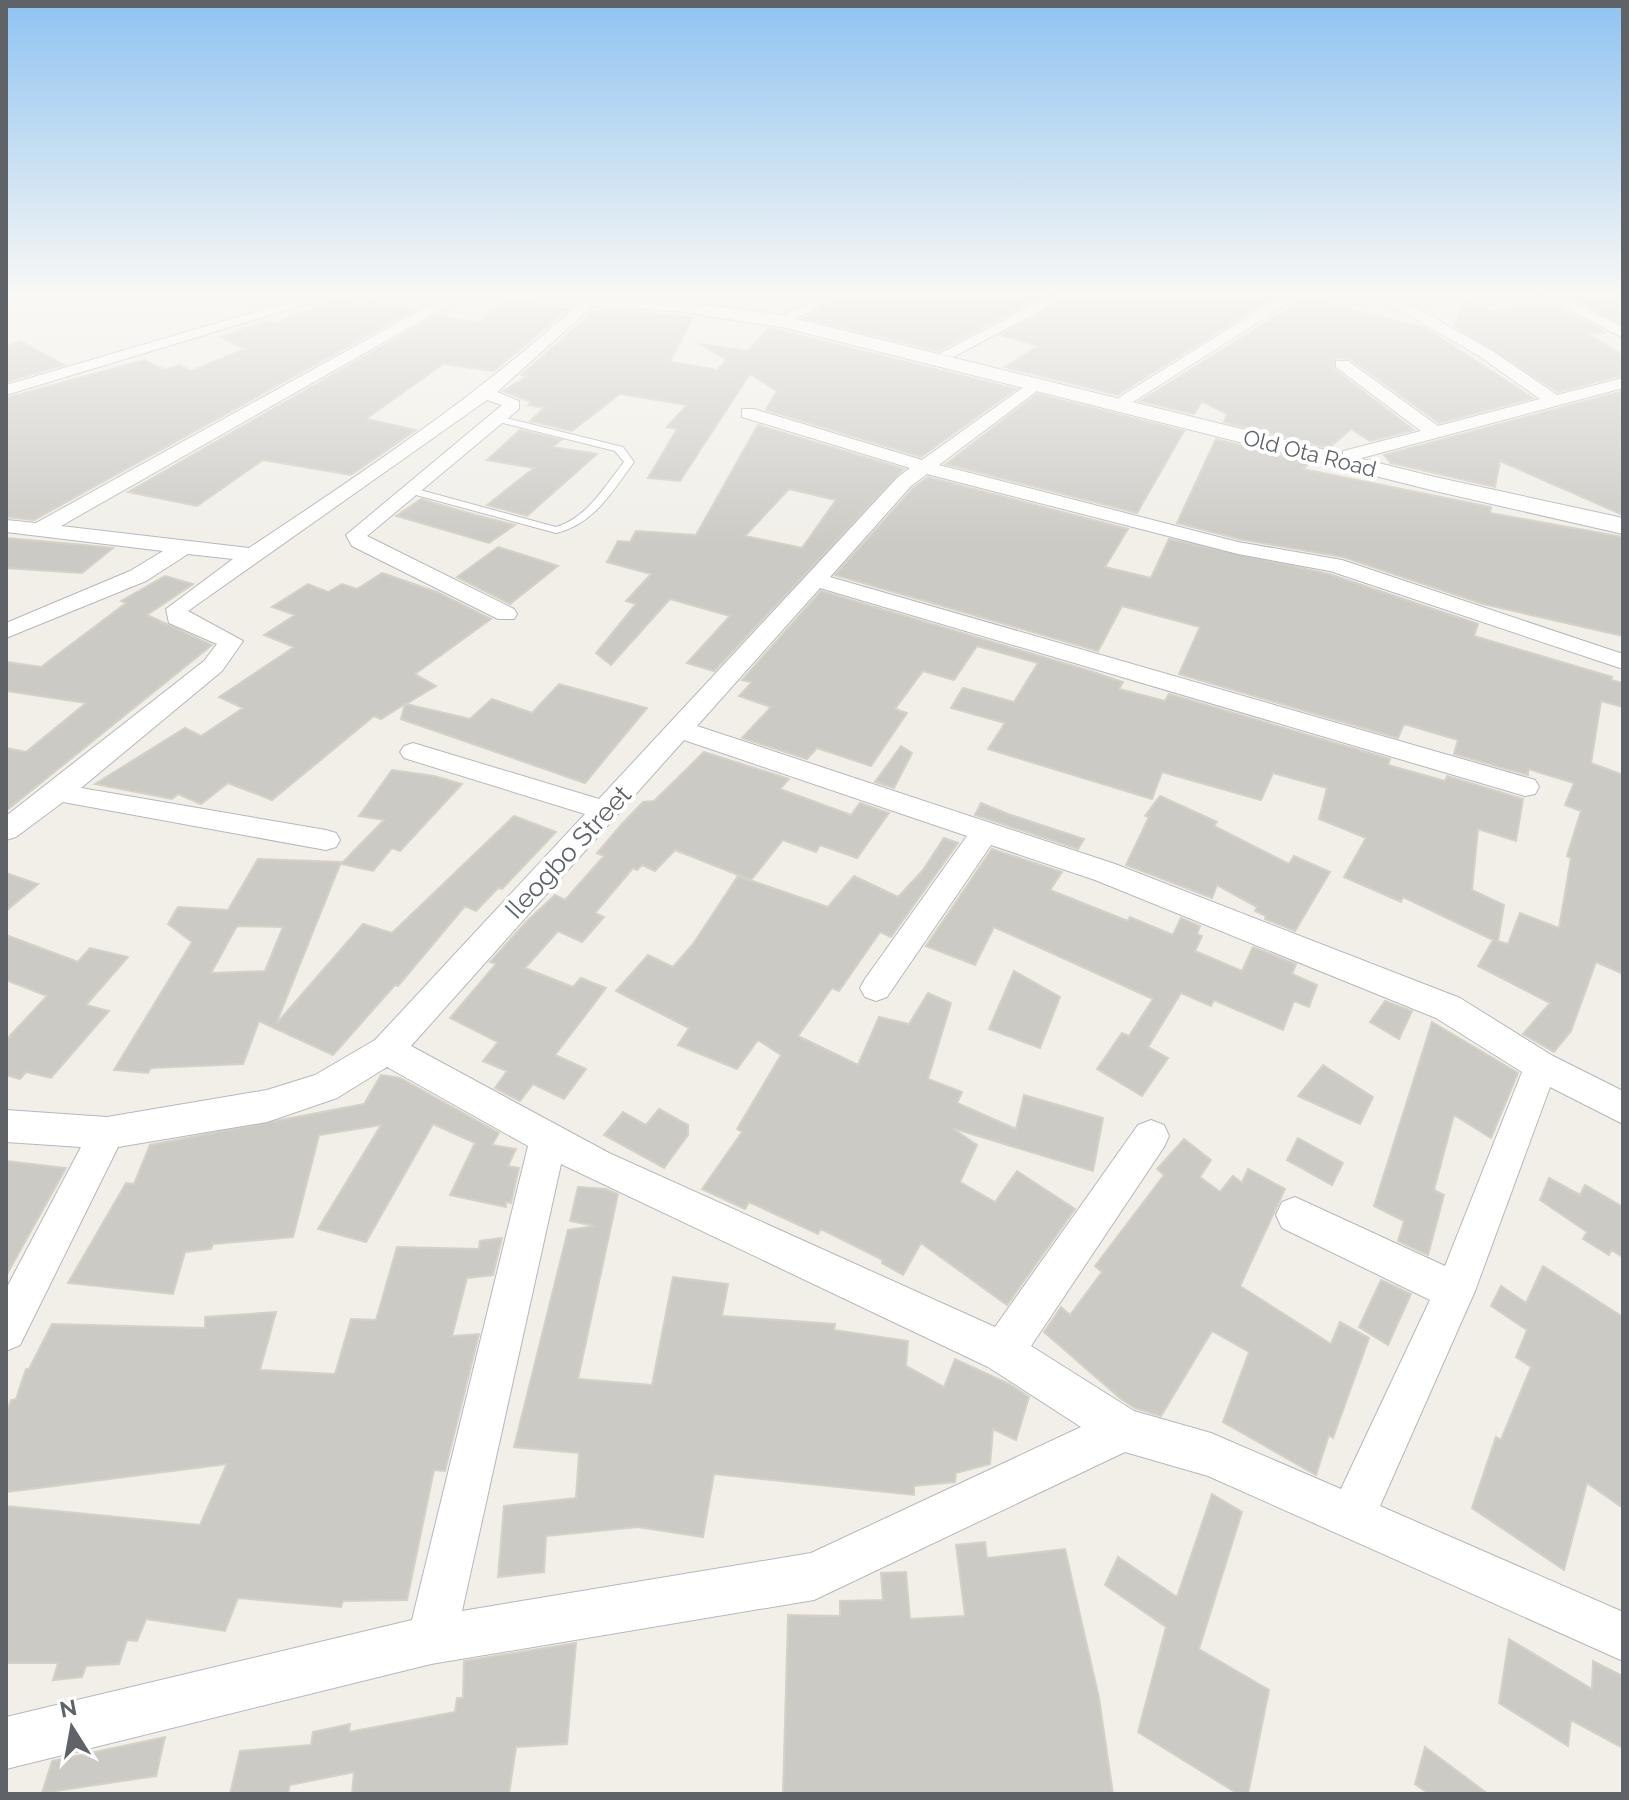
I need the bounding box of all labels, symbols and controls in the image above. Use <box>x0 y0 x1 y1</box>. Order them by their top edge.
street label: Old Ota Road <box>1241 424 1379 482</box>
street label: Ileogbo Street <box>499 779 637 925</box>
north arrow <box>32 1688 112 1768</box>
text: N <box>57 1694 79 1723</box>

